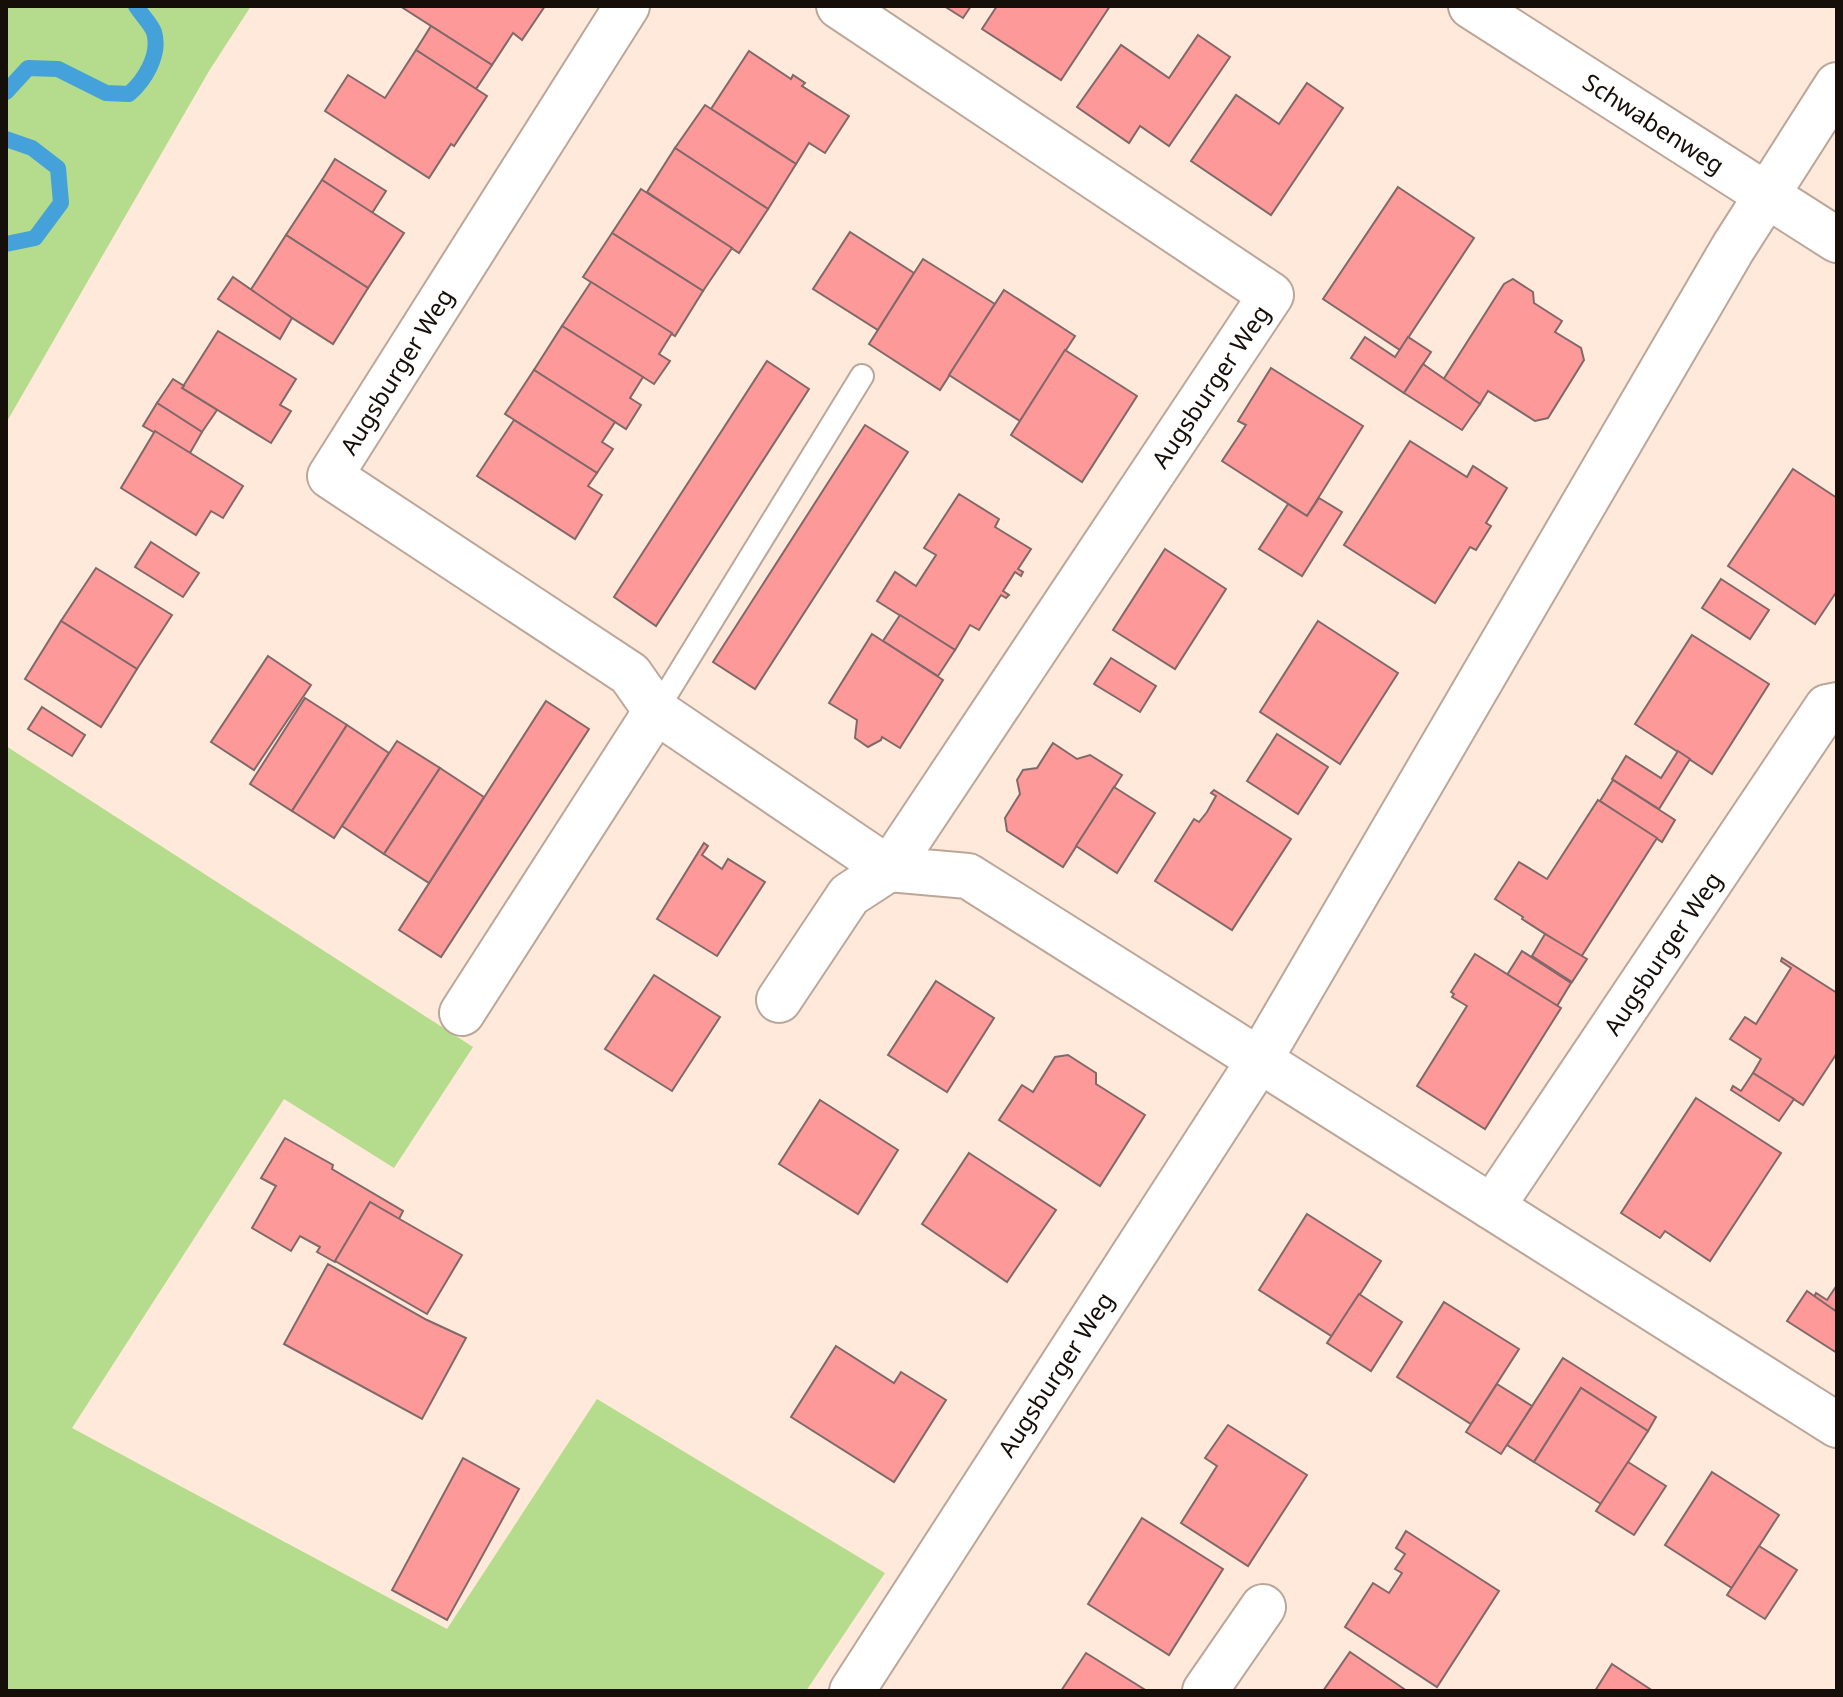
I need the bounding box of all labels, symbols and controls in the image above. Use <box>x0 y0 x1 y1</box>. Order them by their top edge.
street label: Schwabenweg <box>1577 65 1731 181</box>
street label: Augsburger Weg <box>332 282 460 460</box>
street label: Augsburger Weg <box>1143 298 1277 474</box>
street label: Augsburger Weg <box>1595 865 1729 1041</box>
street label: Augsburger Weg <box>989 1285 1121 1463</box>

